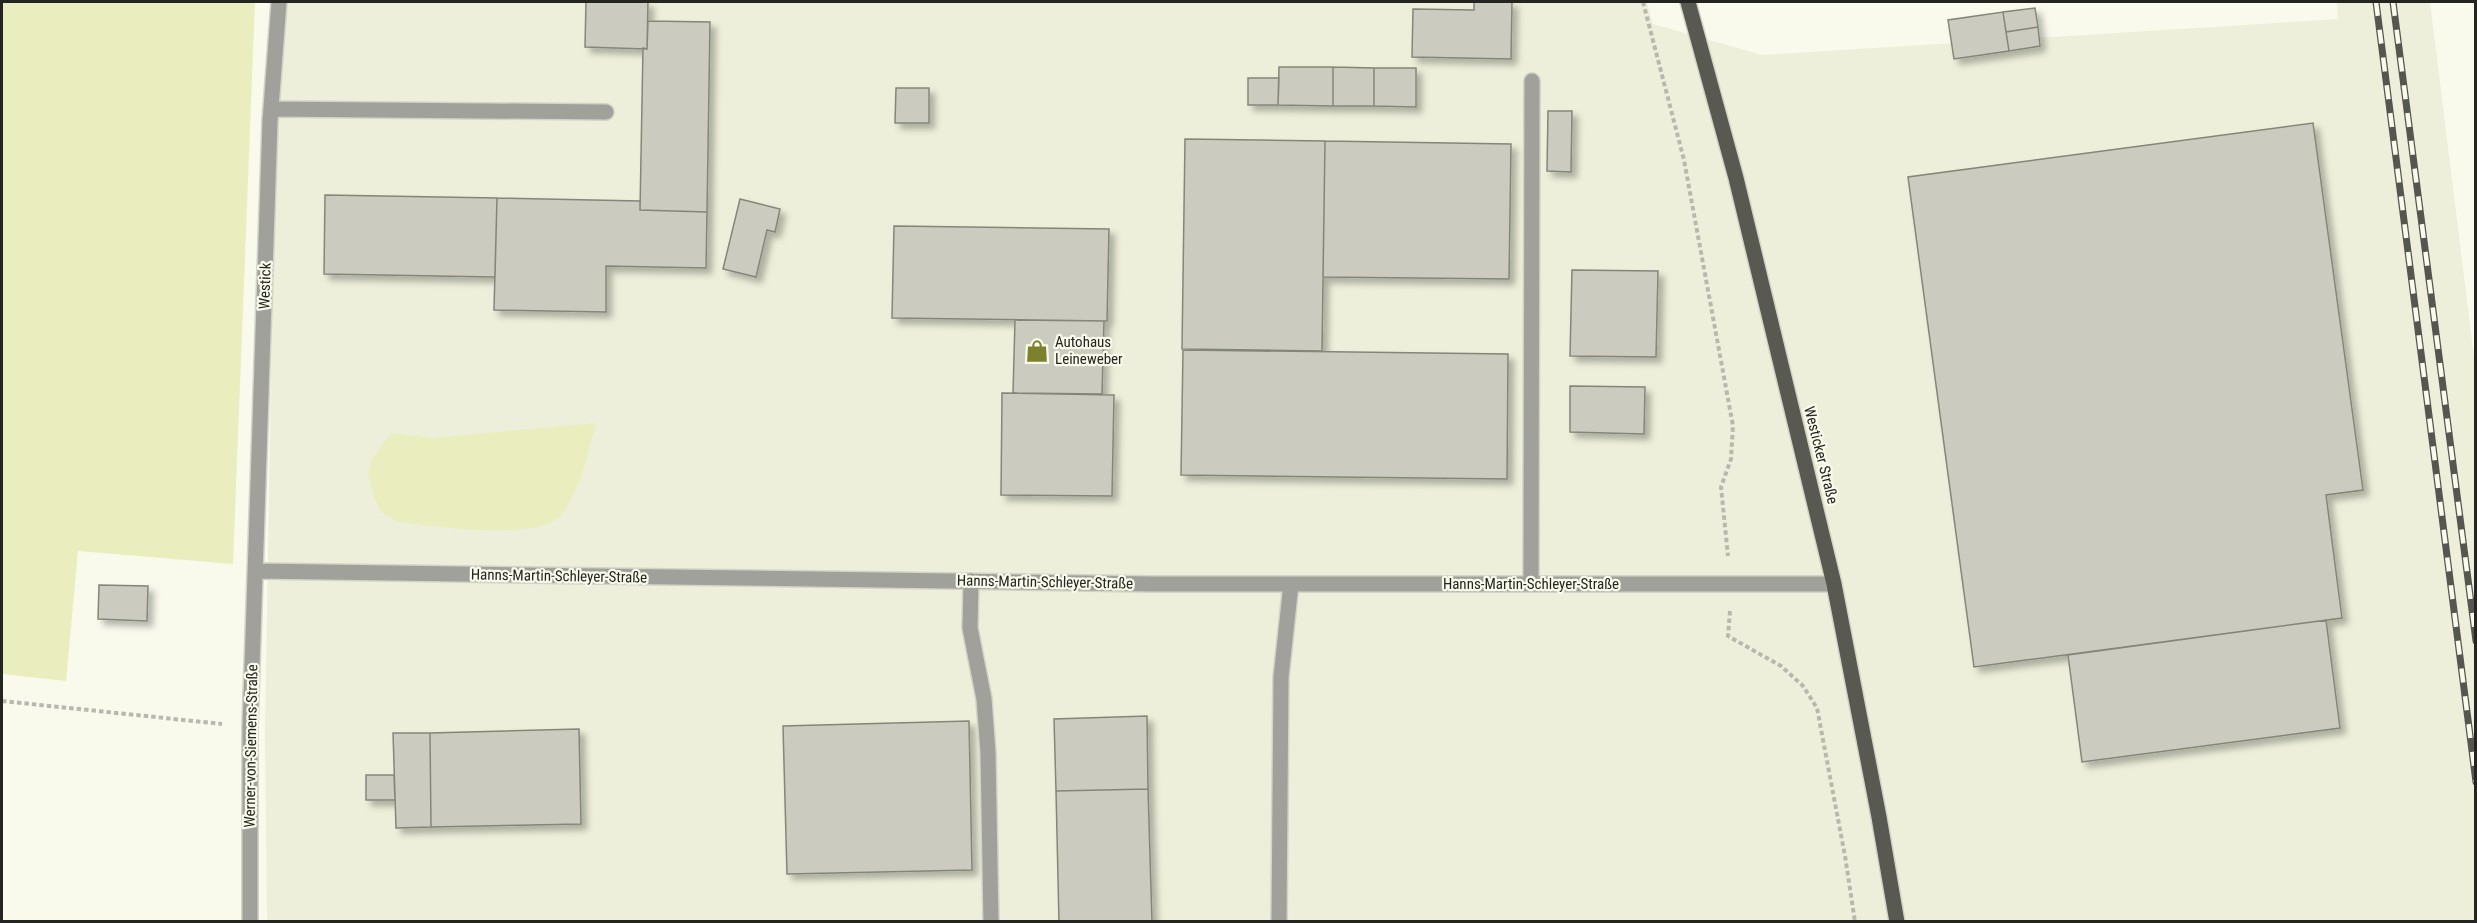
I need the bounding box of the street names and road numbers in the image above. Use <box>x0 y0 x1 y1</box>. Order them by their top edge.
street label: Westick <box>255 262 275 310</box>
street label: Westicker Straße <box>1800 404 1842 506</box>
street label: Hanns-Martin-Schleyer-Straße <box>471 565 647 587</box>
street label: Hanns-Martin-Schleyer-Straße <box>957 571 1133 593</box>
street label: Hanns-Martin-Schleyer-Straße <box>1443 575 1619 593</box>
street label: Werner-von-Siemens-Straße <box>241 664 261 828</box>

